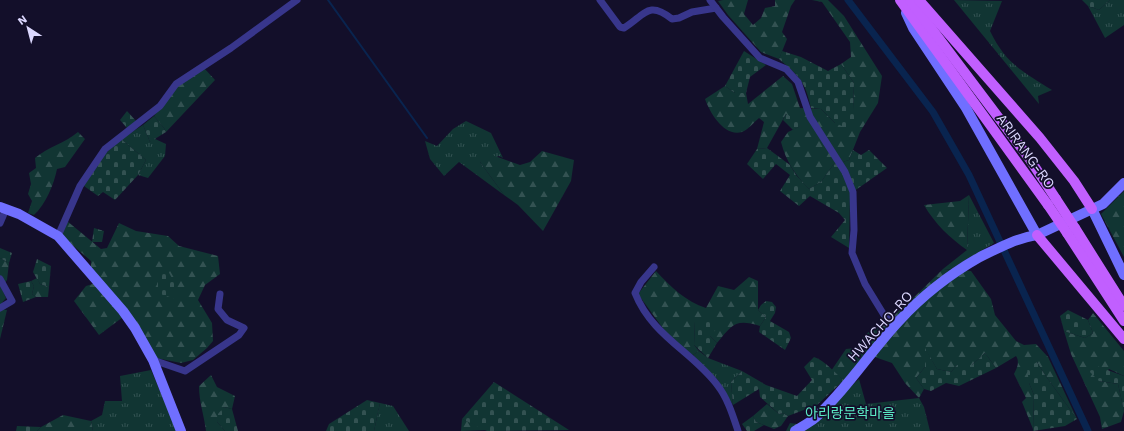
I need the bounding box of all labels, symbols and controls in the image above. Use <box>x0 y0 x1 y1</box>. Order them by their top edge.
north arrow <box>8 8 48 48</box>
text: N <box>15 13 30 28</box>
street label: ARIRANG-RO <box>994 110 1058 192</box>
street label: HWACHO-RO <box>844 287 916 365</box>
park label: 아리랑문학마을 <box>805 405 895 421</box>

